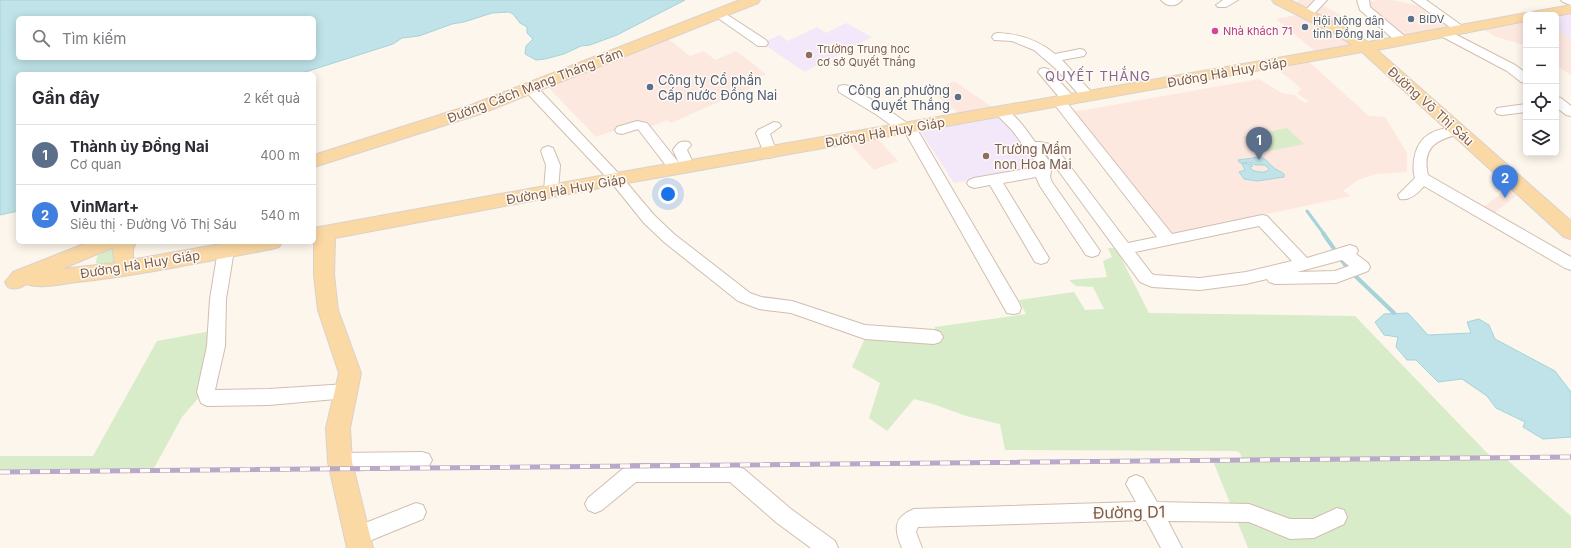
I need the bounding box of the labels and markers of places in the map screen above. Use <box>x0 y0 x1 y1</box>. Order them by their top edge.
place label: BIDV <box>1419 12 1445 26</box>
place label: Hội Nông dân tỉnh Đồng Nai <box>1313 14 1384 41</box>
marker: BIDV <box>1406 14 1416 24</box>
marker: Hội Nông dân tỉnh Đồng Nai <box>1300 22 1310 32</box>
place label: Nhà khách 71 <box>1223 24 1292 38</box>
marker: Nhà khách 71 <box>1210 26 1220 36</box>
place label: Trường Trung học cơ sở Quyết Thắng <box>817 42 915 69</box>
marker: Trường Trung học cơ sở Quyết Thắng <box>804 50 814 60</box>
place label: Công ty Cổ phần Cấp nước Đồng Nai <box>658 72 777 103</box>
marker: Công ty Cổ phần Cấp nước Đồng Nai <box>645 82 655 92</box>
place label: Công an phường Quyết Thắng <box>848 82 950 113</box>
marker: Công an phường Quyết Thắng <box>953 92 963 102</box>
pin: 1 <box>1246 127 1272 160</box>
place label: Trường Mầm non Hoa Mai <box>994 141 1072 172</box>
marker: Trường Mầm non Hoa Mai <box>981 151 991 161</box>
pin: 2 <box>1492 165 1518 198</box>

